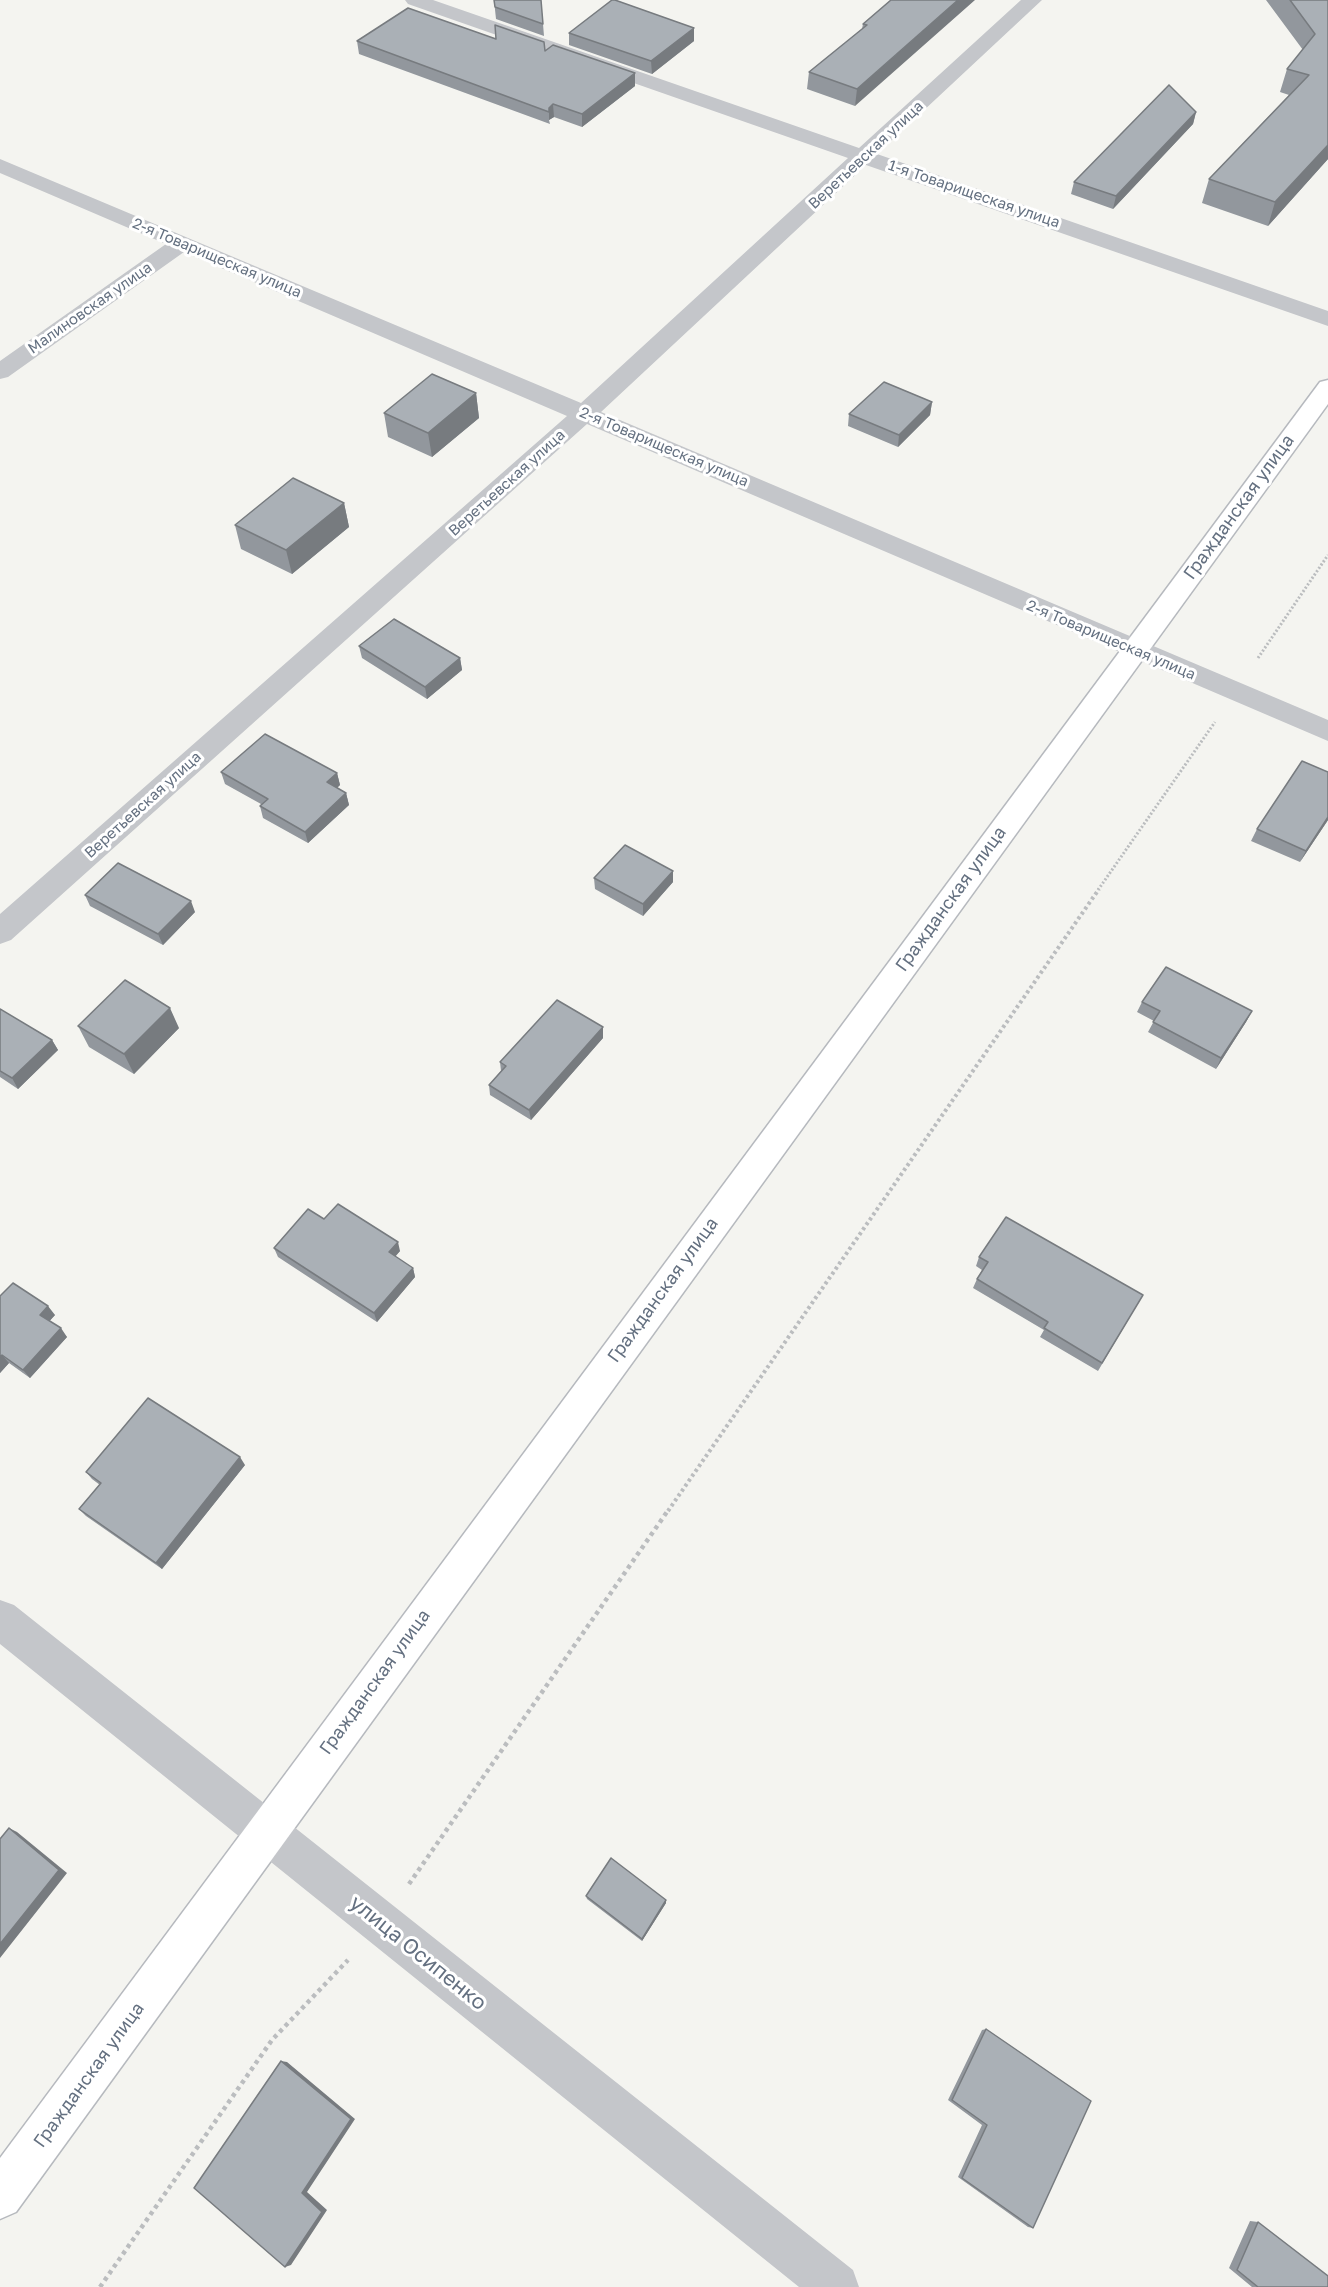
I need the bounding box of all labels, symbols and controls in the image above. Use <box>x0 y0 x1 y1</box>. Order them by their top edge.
street label: Веретьевская улица <box>805 97 927 213</box>
street label: 1-я Товарищеская улица <box>886 156 1062 232</box>
street label: 2-я Товарищеская улица <box>130 214 304 302</box>
street label: Малиновская улица <box>25 258 155 358</box>
street label: 2-я Товарищеская улица <box>577 403 751 491</box>
street label: Веретьевская улица <box>445 426 569 540</box>
street label: Гражданская улица <box>1179 430 1299 584</box>
street label: 2-я Товарищеская улица <box>1024 596 1198 684</box>
street label: Веретьевская улица <box>81 748 205 862</box>
street label: Гражданская улица <box>891 822 1011 976</box>
street label: Гражданская улица <box>603 1213 723 1367</box>
street label: Гражданская улица <box>315 1605 435 1759</box>
street label: улица Осипенко <box>345 1890 491 2016</box>
street label: Гражданская улица <box>29 1998 149 2152</box>

